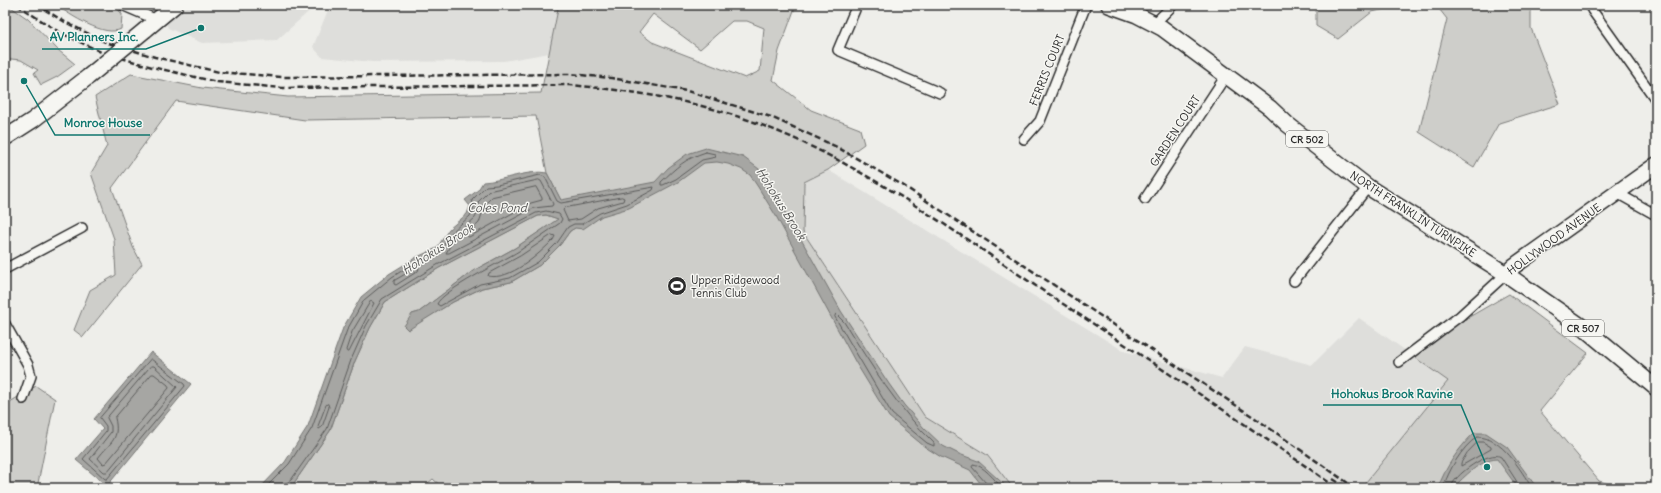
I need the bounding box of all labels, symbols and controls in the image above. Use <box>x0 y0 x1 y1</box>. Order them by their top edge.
callout: AV Planners Inc. <box>42 25 146 49</box>
text: AV Planners Inc. <box>50 29 139 44</box>
street label: FERRIS COURT <box>1026 32 1068 108</box>
street label: GARDEN COURT <box>1147 93 1203 169</box>
callout: Monroe House <box>55 111 150 135</box>
text: Monroe House <box>64 115 143 130</box>
road number: CR 502 <box>1286 131 1328 147</box>
water label: Hohokus Brook <box>753 165 810 244</box>
street label: NORTH FRANKLIN TURNPIKE <box>1347 168 1479 260</box>
water label: Coles Pond <box>467 200 529 215</box>
street label: HOLLYWOOD AVENUE <box>1504 200 1604 278</box>
water label: Hohokus Brook <box>399 219 477 277</box>
place label: Upper Ridgewood Tennis Club <box>691 273 780 300</box>
sports icon: Upper Ridgewood Tennis Club <box>666 275 688 297</box>
road number: CR 507 <box>1562 320 1604 336</box>
callout: Hohokus Brook Ravine <box>1323 381 1461 405</box>
text: Hohokus Brook Ravine <box>1331 386 1453 401</box>

